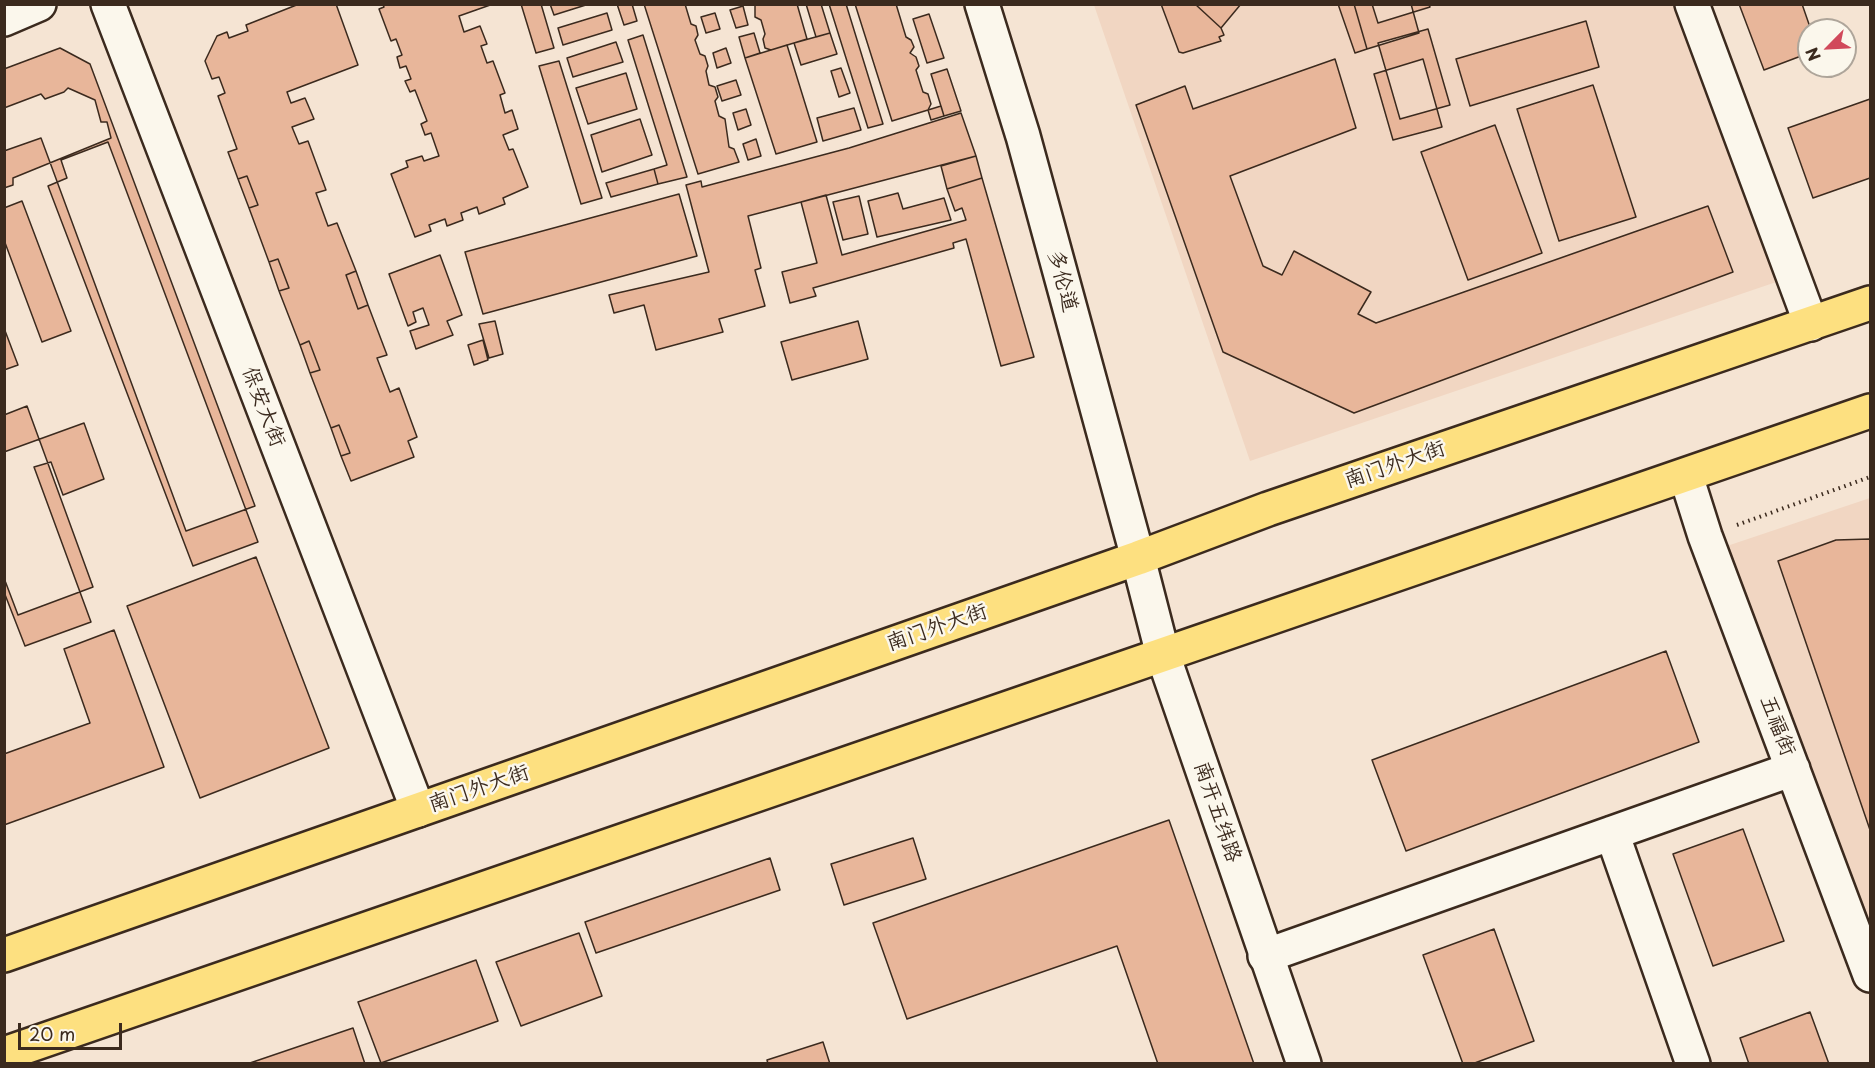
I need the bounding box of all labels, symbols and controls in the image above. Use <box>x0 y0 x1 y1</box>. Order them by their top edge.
north arrow <box>1797 18 1857 78</box>
text: N <box>1799 44 1826 65</box>
street label: 多伦道 <box>1042 247 1082 315</box>
street label: 保安大街 <box>236 363 290 451</box>
street label: 南门外大街 <box>1341 436 1449 494</box>
street label: 南门外大街 <box>883 599 991 657</box>
street label: 五福街 <box>1754 692 1800 760</box>
street label: 南开五纬路 <box>1188 758 1246 866</box>
street label: 南门外大街 <box>425 760 533 818</box>
scale bar <box>21 1011 124 1049</box>
text: 20 m <box>29 1020 75 1047</box>

